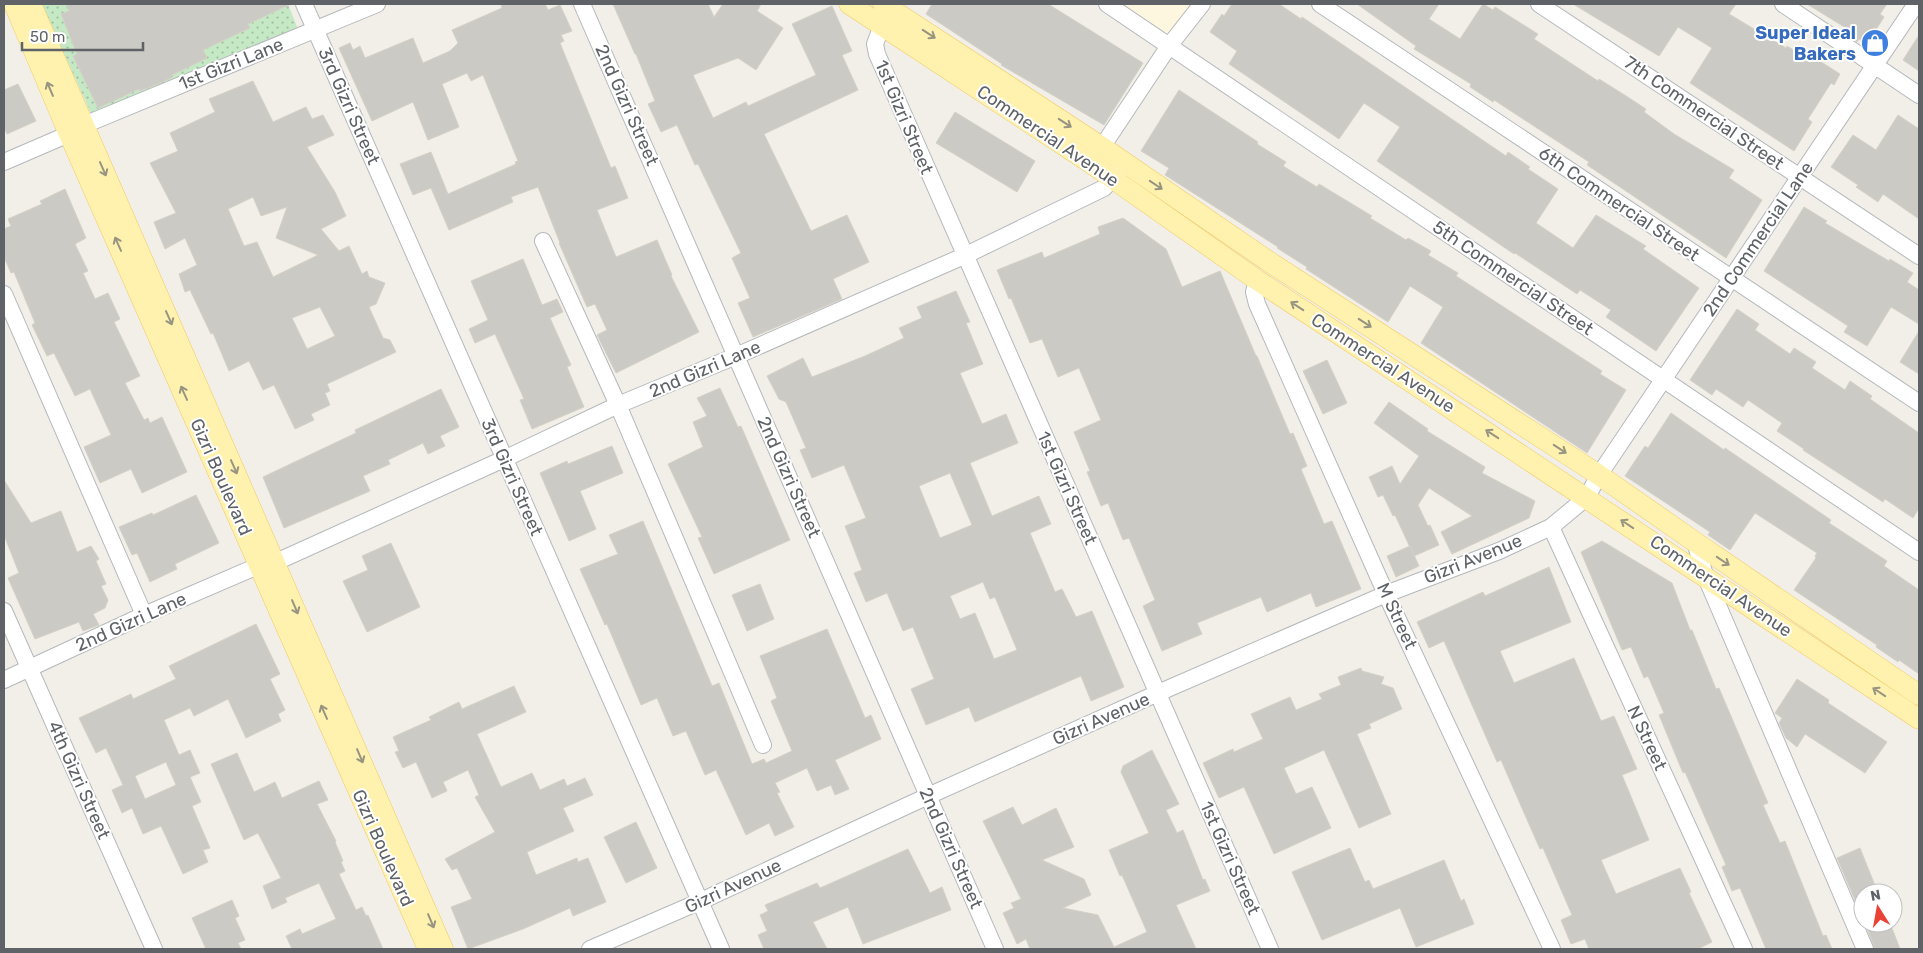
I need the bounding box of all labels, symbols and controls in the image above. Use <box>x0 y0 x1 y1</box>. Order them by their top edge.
scale bar <box>22 20 144 52</box>
place label: Super Ideal Bakers <box>1755 22 1856 65</box>
text: 50 m <box>30 28 65 46</box>
shop icon: Super Ideal Bakers <box>1860 28 1890 58</box>
one-way arrow <box>922 29 936 39</box>
street label: 1st Gizri Lane <box>176 33 286 95</box>
street label: 2nd Gizri Street <box>591 41 663 169</box>
street label: 3rd Gizri Street <box>313 44 385 168</box>
street label: 7th Commercial Street <box>1620 51 1788 175</box>
street label: 1st Gizri Street <box>870 57 938 177</box>
street label: Commercial Avenue <box>973 80 1123 192</box>
one-way arrow <box>45 82 55 97</box>
one-way arrow <box>1058 118 1072 128</box>
street label: 6th Commercial Street <box>1534 142 1704 266</box>
street label: 2nd Commercial Lane <box>1698 158 1818 320</box>
one-way arrow <box>99 161 109 176</box>
one-way arrow <box>1149 180 1163 191</box>
street label: 5th Commercial Street <box>1428 216 1598 340</box>
one-way arrow <box>113 237 122 252</box>
one-way arrow <box>1291 301 1305 311</box>
street label: Commercial Avenue <box>1307 308 1459 418</box>
one-way arrow <box>164 310 174 325</box>
one-way arrow <box>1357 318 1371 328</box>
street label: 2nd Gizri Lane <box>646 336 764 402</box>
one-way arrow <box>178 386 188 401</box>
street label: 2nd Gizri Street <box>753 413 825 541</box>
street label: Gizri Boulevard <box>185 415 257 539</box>
street label: 3rd Gizri Street <box>476 415 548 539</box>
street label: 1st Gizri Street <box>1032 428 1102 548</box>
one-way arrow <box>1485 429 1499 439</box>
one-way arrow <box>1553 444 1567 455</box>
one-way arrow <box>230 459 240 474</box>
one-way arrow <box>1620 519 1634 529</box>
street label: Gizri Avenue <box>1421 529 1525 589</box>
street label: Commercial Avenue <box>1646 530 1796 642</box>
one-way arrow <box>1715 557 1729 567</box>
street label: M Street <box>1372 579 1422 653</box>
street label: 2nd Gizri Lane <box>72 588 190 656</box>
one-way arrow <box>291 599 301 614</box>
one-way arrow <box>1872 687 1886 697</box>
street label: Gizri Avenue <box>1049 688 1153 750</box>
street label: N Street <box>1622 702 1672 774</box>
one-way arrow <box>318 705 328 720</box>
street label: 4th Gizri Street <box>43 718 115 842</box>
one-way arrow <box>355 748 365 763</box>
street label: 2nd Gizri Street <box>915 784 987 912</box>
street label: Gizri Boulevard <box>347 786 419 910</box>
street label: 1st Gizri Street <box>1195 798 1265 918</box>
street label: Gizri Avenue <box>681 854 785 918</box>
north arrow <box>1853 883 1903 933</box>
text: N <box>1869 886 1882 905</box>
one-way arrow <box>427 913 437 928</box>

